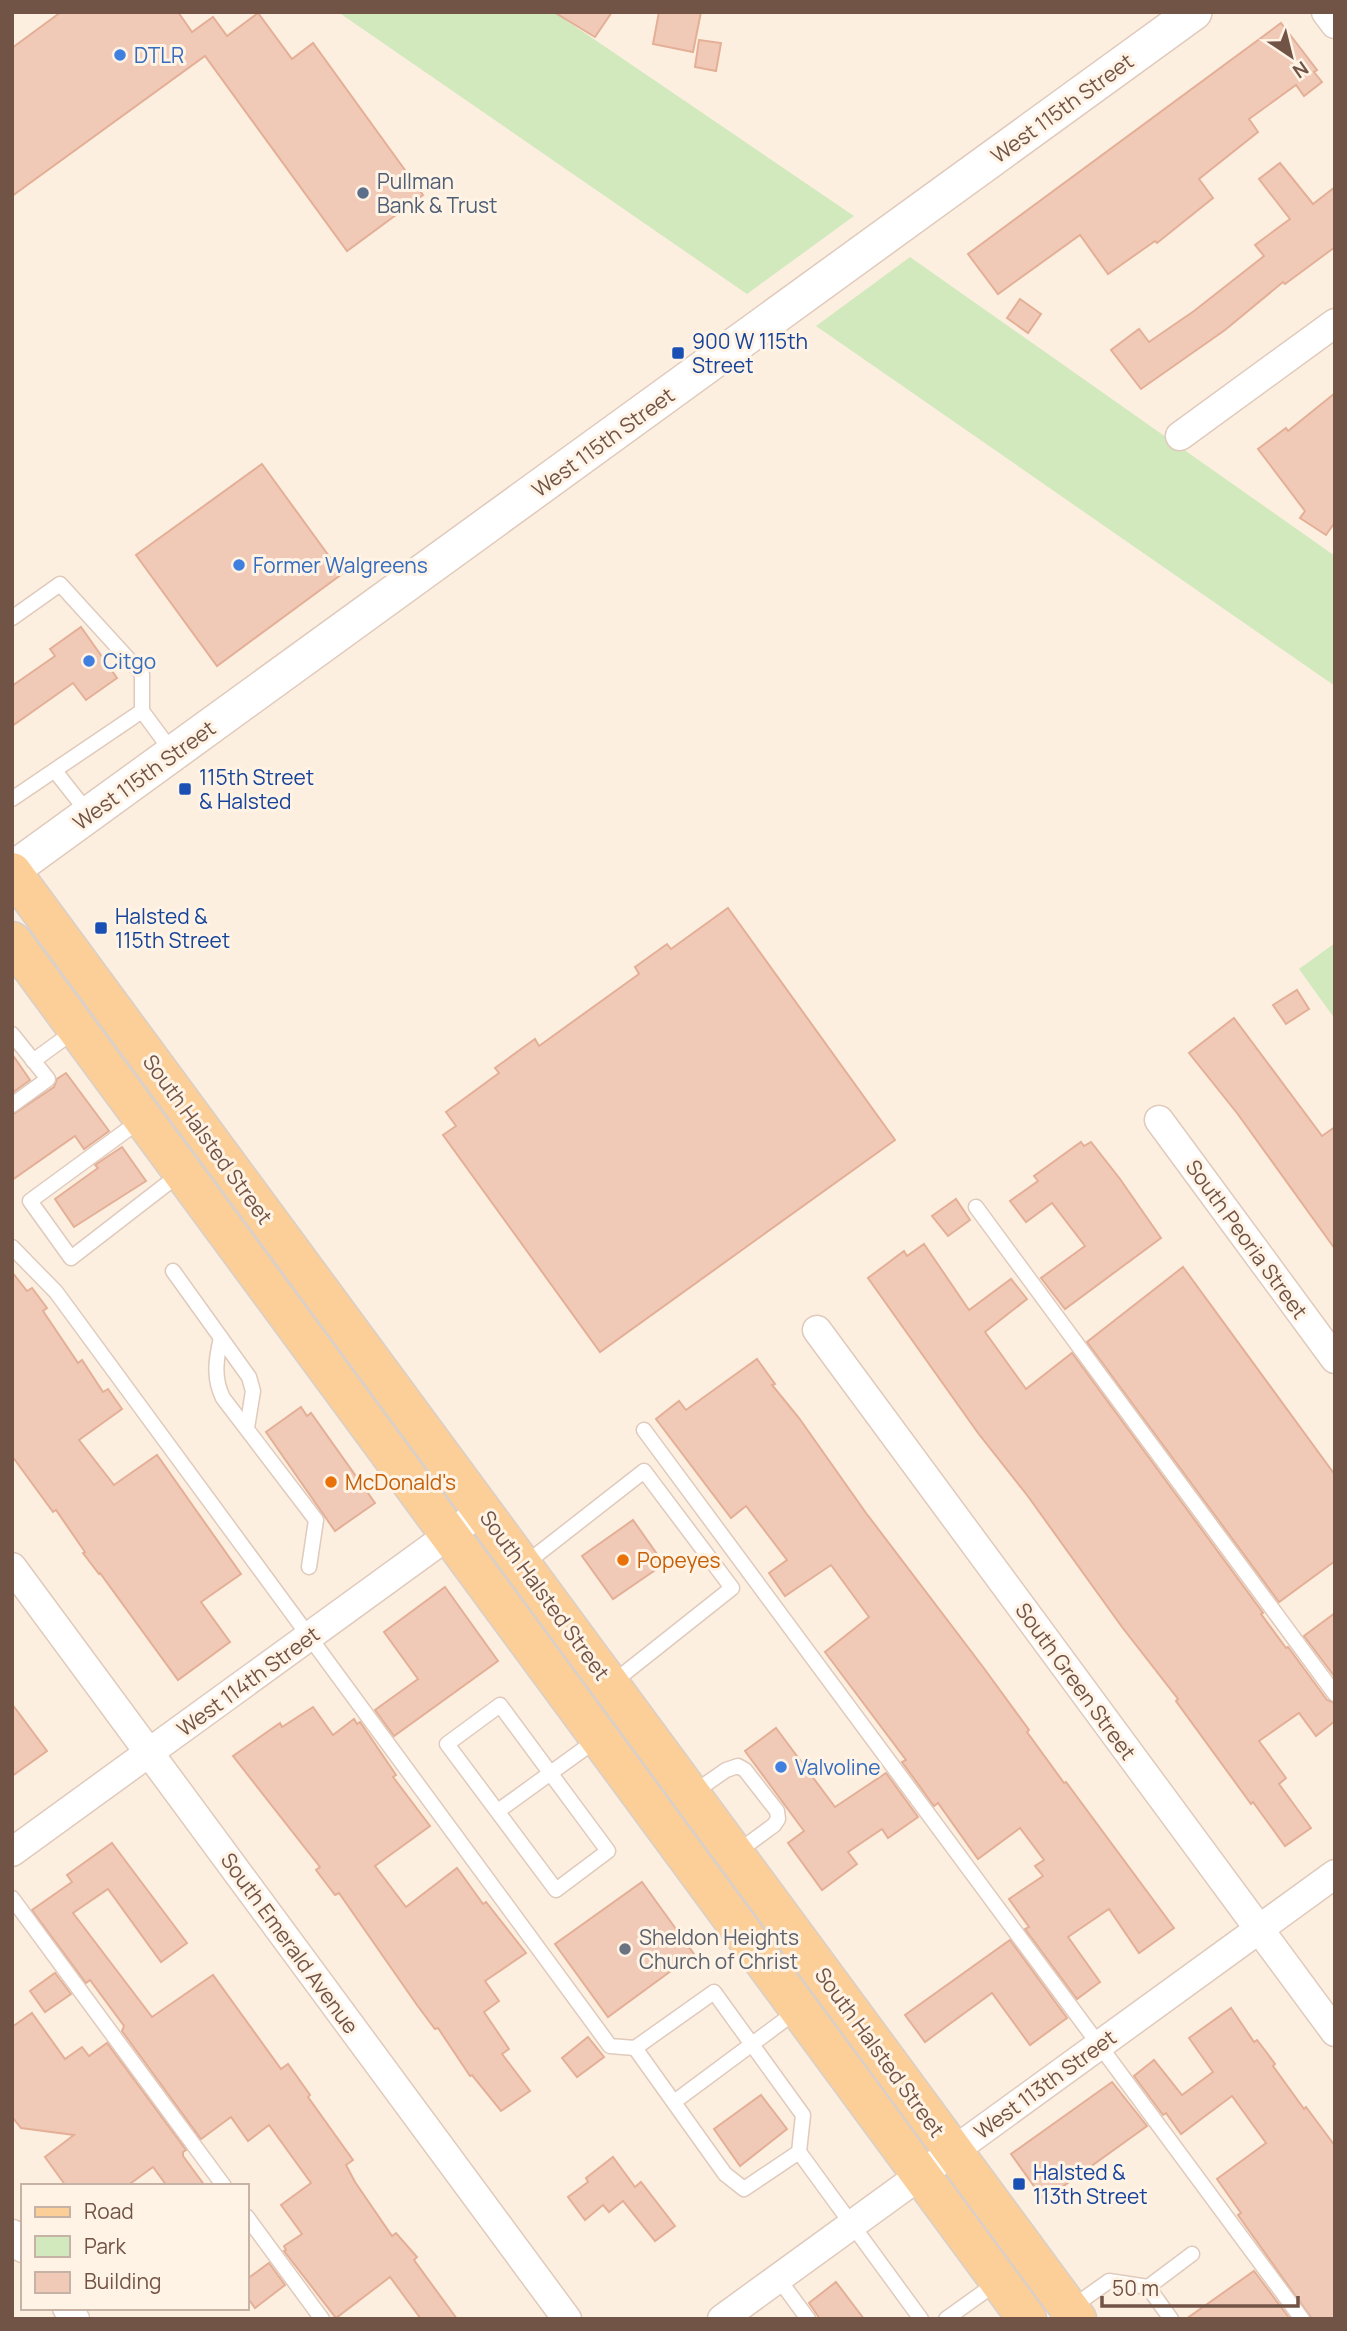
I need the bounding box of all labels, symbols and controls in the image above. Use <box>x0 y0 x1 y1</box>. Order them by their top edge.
north arrow <box>1256 21 1326 91</box>
place label: DTLR <box>134 41 184 69</box>
marker: DTLR <box>112 47 128 63</box>
street label: West 115th Street <box>985 47 1139 169</box>
text: N <box>1288 55 1314 84</box>
place label: Pullman Bank & Trust <box>377 167 497 219</box>
marker: Pullman Bank & Trust <box>355 185 371 201</box>
place label: 900 W 115th Street <box>692 327 808 379</box>
marker: 900 W 115th Street <box>670 345 686 361</box>
street label: West 115th Street <box>526 381 680 503</box>
place label: Former Walgreens <box>253 551 428 579</box>
marker: Former Walgreens <box>231 557 247 573</box>
place label: Citgo <box>103 647 156 675</box>
marker: Citgo <box>81 653 97 669</box>
street label: West 115th Street <box>67 714 221 836</box>
place label: 115th Street & Halsted <box>199 763 314 815</box>
marker: 115th Street & Halsted <box>177 781 193 797</box>
place label: Halsted & 115th Street <box>115 902 230 954</box>
marker: Halsted & 115th Street <box>93 920 109 936</box>
street label: South Halsted Street <box>137 1048 279 1230</box>
street label: South Peoria Street <box>1180 1154 1314 1324</box>
place label: McDonald's <box>345 1468 456 1496</box>
marker: McDonald's <box>323 1474 339 1490</box>
street label: South Halsted Street <box>474 1504 616 1686</box>
place label: Popeyes <box>637 1546 721 1574</box>
marker: Popeyes <box>615 1552 631 1568</box>
street label: South Green Street <box>1010 1597 1142 1765</box>
street label: West 114th Street <box>171 1620 325 1742</box>
place label: Valvoline <box>795 1753 880 1781</box>
marker: Valvoline <box>773 1759 789 1775</box>
street label: South Emerald Avenue <box>215 1847 365 2039</box>
place label: Sheldon Heights Church of Christ <box>639 1923 799 1975</box>
marker: Sheldon Heights Church of Christ <box>617 1941 633 1957</box>
street label: South Halsted Street <box>809 1961 951 2143</box>
street label: West 113th Street <box>968 2023 1122 2145</box>
place label: Halsted & 113th Street <box>1033 2158 1148 2210</box>
marker: Halsted & 113th Street <box>1011 2176 1027 2192</box>
legend <box>21 2184 248 2310</box>
text: Road <box>84 2197 134 2225</box>
text: Park <box>84 2232 126 2260</box>
scale bar <box>1102 2264 1298 2308</box>
text: Building <box>84 2267 161 2295</box>
text: 50 m <box>1112 2274 1159 2302</box>

